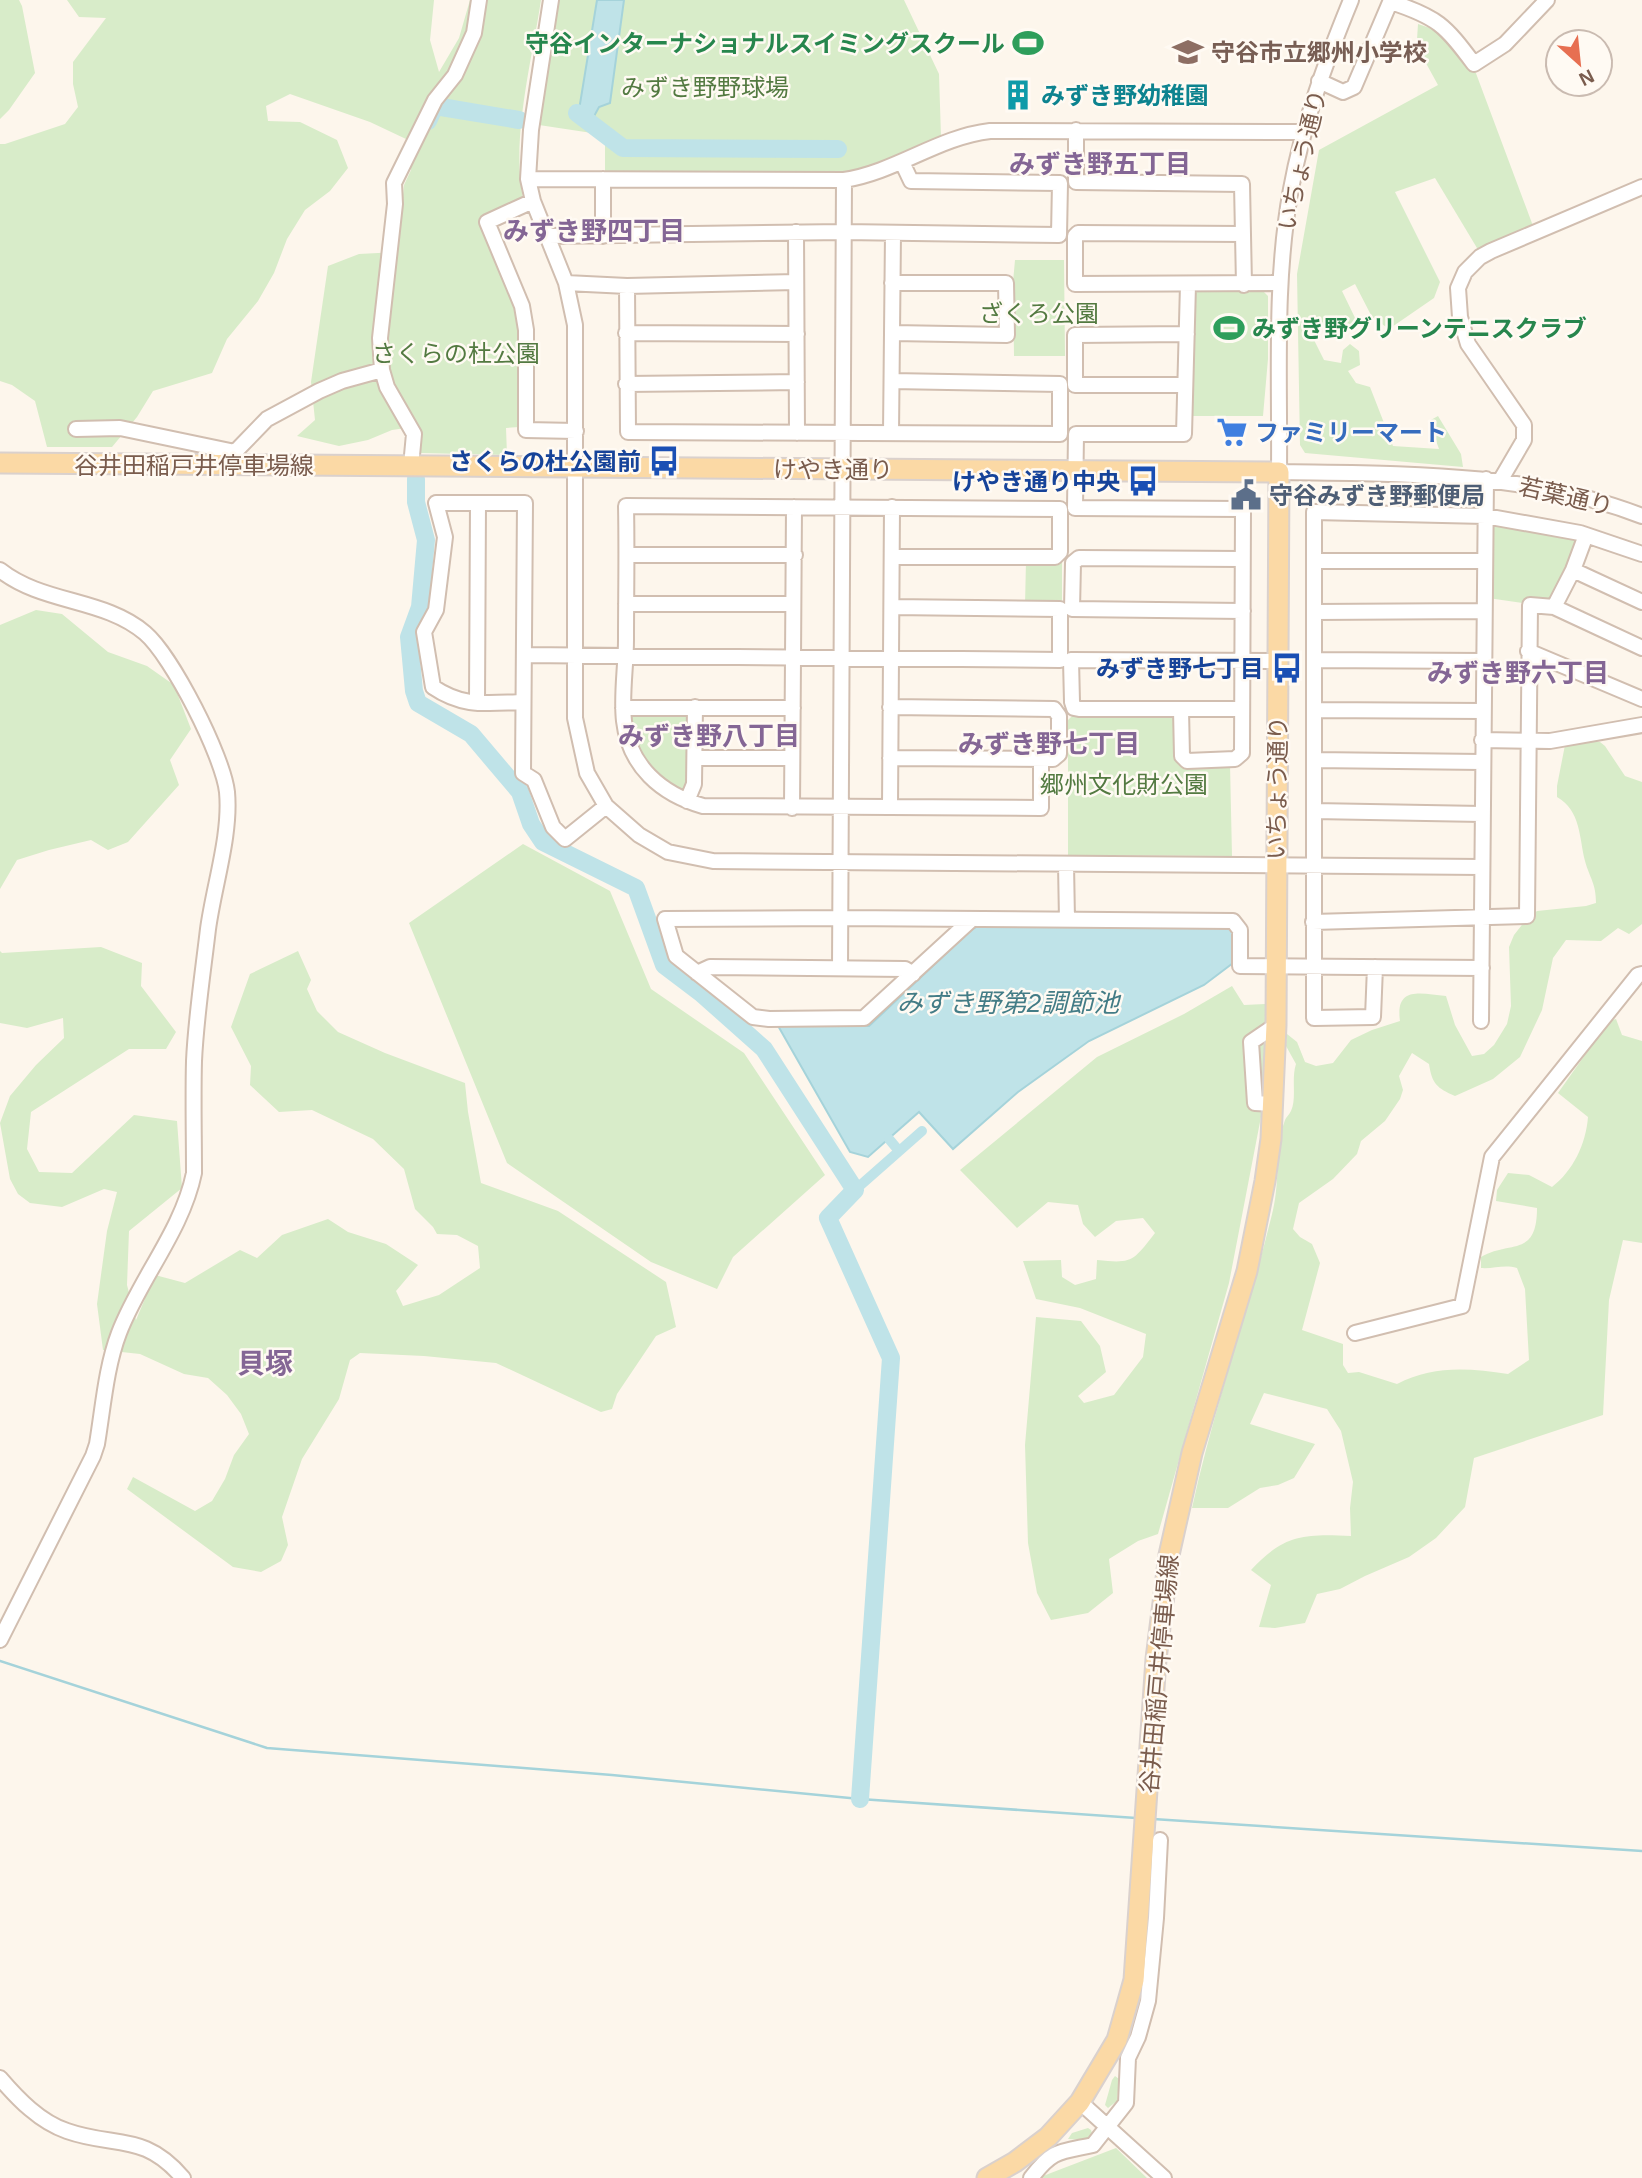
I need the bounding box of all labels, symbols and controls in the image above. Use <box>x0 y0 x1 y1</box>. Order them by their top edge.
sports icon: 守谷インターナショナルスイミングスクール <box>1011 26 1045 60</box>
north arrow <box>1544 28 1614 98</box>
place label: 守谷インターナショナルスイミングスクール <box>525 30 1005 57</box>
school or university icon: 守谷市立郷州小学校 <box>1171 35 1205 69</box>
place label: 守谷市立郷州小学校 <box>1211 39 1427 66</box>
text: N <box>1576 65 1597 90</box>
park label: みずき野野球場 <box>621 74 789 101</box>
building icon: みずき野幼稚園 <box>1001 78 1035 112</box>
place label: みずき野幼稚園 <box>1041 82 1209 109</box>
street label: いちょう通り <box>1273 87 1331 233</box>
district label: みずき野五丁目 <box>1009 149 1191 179</box>
district label: みずき野四丁目 <box>503 216 685 246</box>
park label: ざくろ公園 <box>979 300 1099 327</box>
sports icon: みずき野グリーンテニスクラブ <box>1212 311 1246 345</box>
place label: みずき野グリーンテニスクラブ <box>1252 315 1587 342</box>
park label: さくらの杜公園 <box>372 340 540 367</box>
supermarket icon: ファミリーマート <box>1215 415 1249 449</box>
place label: ファミリーマート <box>1255 419 1447 446</box>
bus stop icon: さくらの杜公園前 <box>647 444 681 478</box>
place label: さくらの杜公園前 <box>449 448 641 475</box>
street label: 谷井田稲戸井停車場線 <box>74 452 314 479</box>
street label: けやき通り <box>773 456 893 483</box>
bus stop icon: けやき通り中央 <box>1126 464 1160 498</box>
place label: けやき通り中央 <box>952 468 1120 495</box>
street label: 若葉通り <box>1516 472 1616 520</box>
public building icon: 守谷みずき野郵便局 <box>1229 478 1263 512</box>
place label: 守谷みずき野郵便局 <box>1269 482 1485 509</box>
bus stop icon: みずき野七丁目 <box>1270 651 1304 685</box>
place label: みずき野七丁目 <box>1096 655 1264 682</box>
district label: みずき野六丁目 <box>1427 658 1609 688</box>
street label: いちょう通り <box>1262 716 1292 860</box>
district label: みずき野八丁目 <box>618 721 800 751</box>
district label: みずき野七丁目 <box>958 729 1140 759</box>
park label: 郷州文化財公園 <box>1040 771 1208 798</box>
water label: みずき野第2調節池 <box>897 988 1122 1018</box>
district label: 貝塚 <box>237 1348 293 1379</box>
street label: 谷井田稲戸井停車場線 <box>1135 1553 1183 1795</box>

